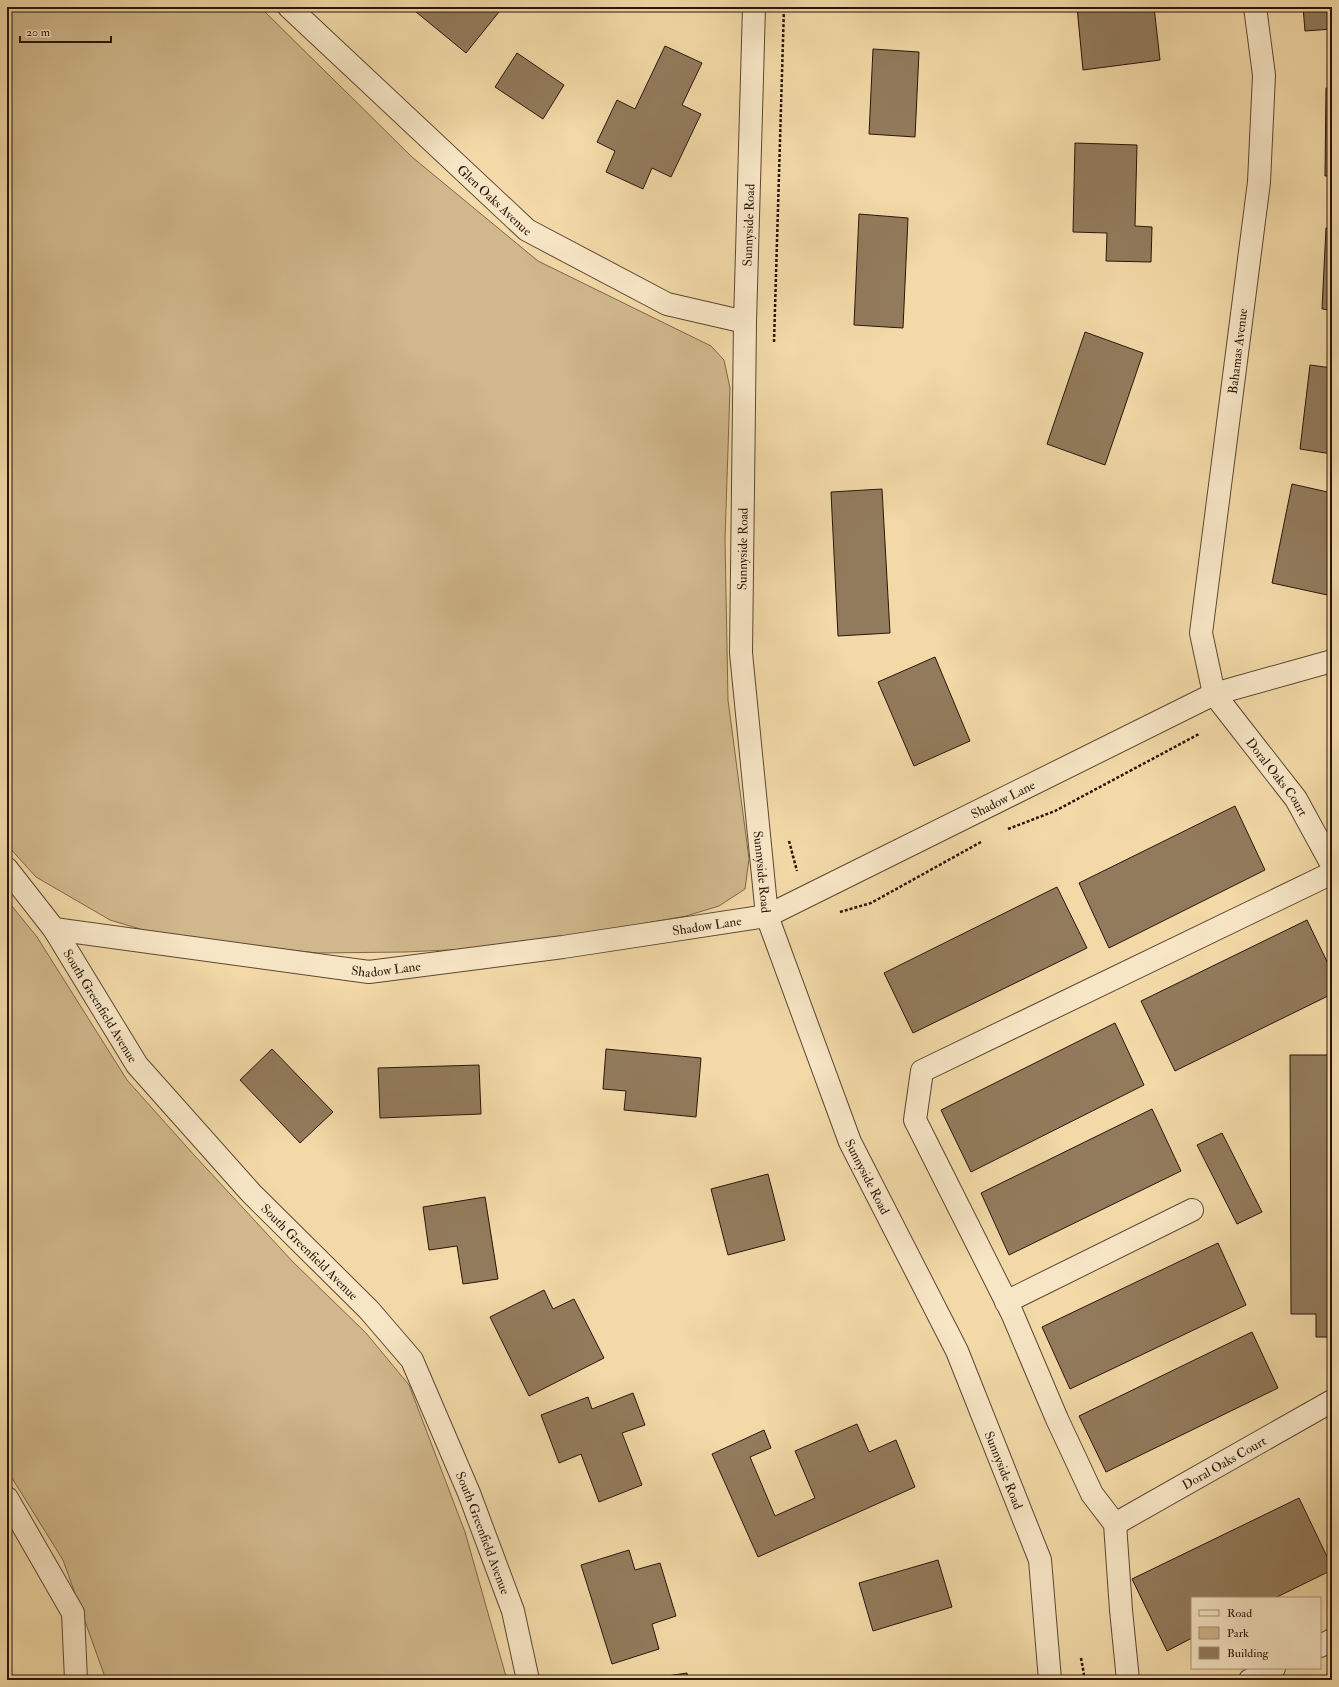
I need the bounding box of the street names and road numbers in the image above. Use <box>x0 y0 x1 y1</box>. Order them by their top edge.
street label: Glen Oaks Avenue <box>454 162 534 240</box>
street label: Sunnyside Road <box>740 183 759 267</box>
street label: Bahamas Avenue <box>1225 307 1251 395</box>
street label: Sunnyside Road <box>734 507 753 590</box>
street label: Doral Oaks Court <box>1242 735 1311 819</box>
street label: Shadow Lane <box>968 777 1038 823</box>
street label: Sunnyside Road <box>750 830 774 914</box>
street label: Shadow Lane <box>671 913 743 939</box>
street label: South Greenfield Avenue <box>59 946 141 1066</box>
street label: Shadow Lane <box>350 958 422 981</box>
street label: Sunnyside Road <box>841 1137 893 1218</box>
street label: South Greenfield Avenue <box>257 1201 361 1304</box>
street label: Sunnyside Road <box>981 1429 1026 1512</box>
street label: Doral Oaks Court <box>1179 1433 1269 1493</box>
street label: South Greenfield Avenue <box>452 1469 513 1597</box>

